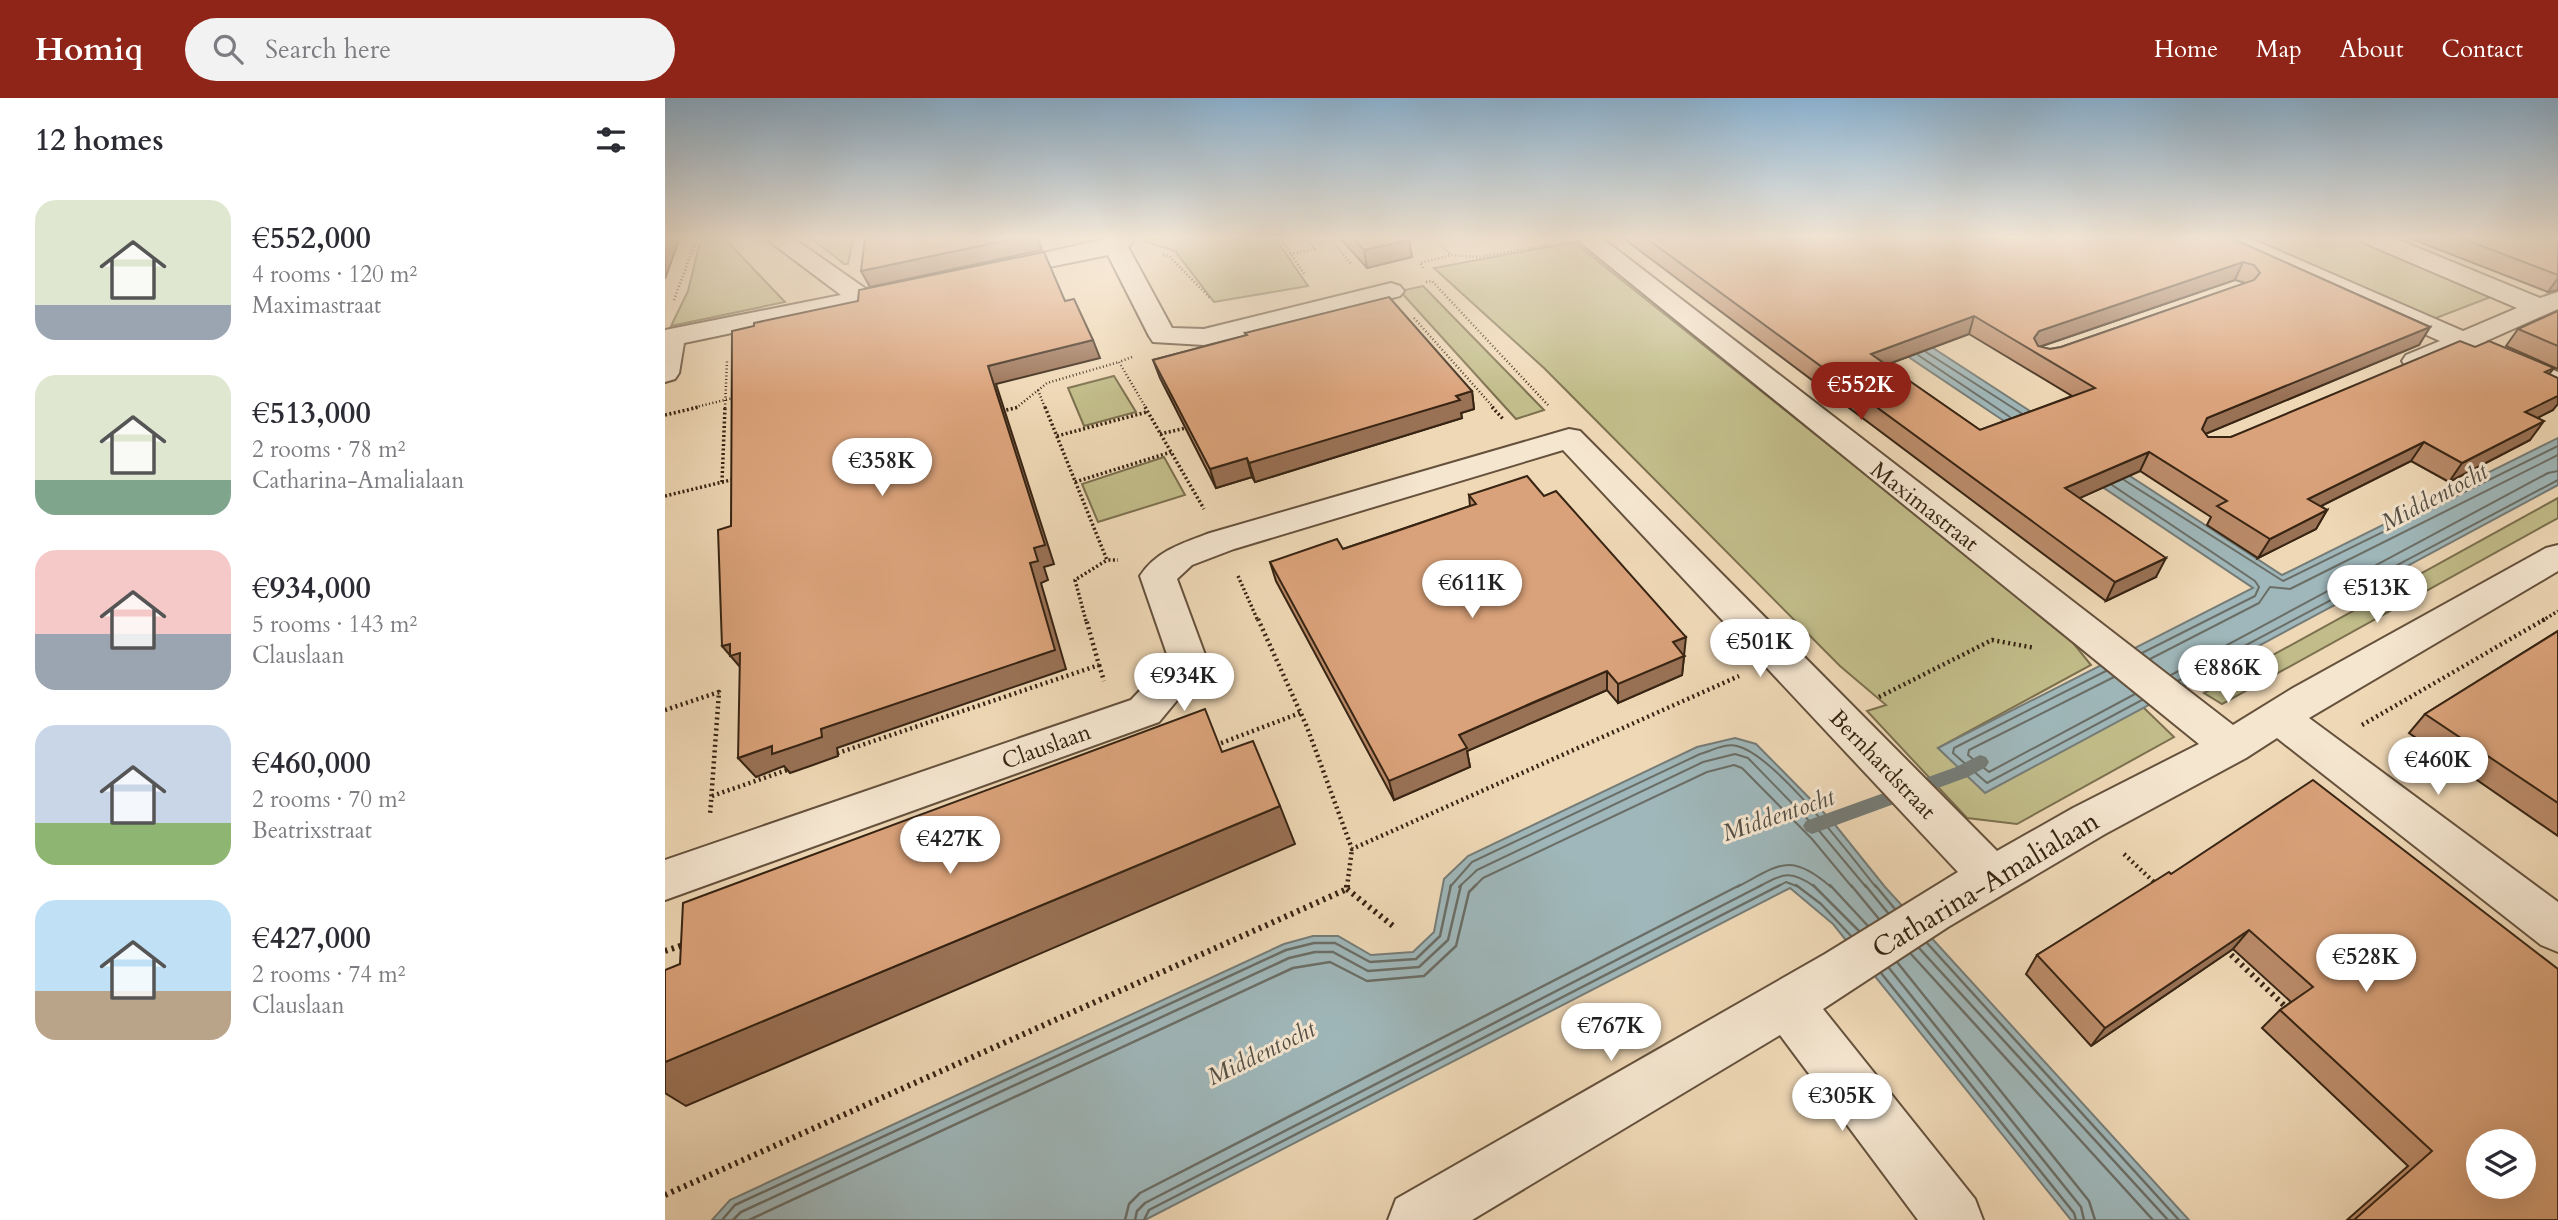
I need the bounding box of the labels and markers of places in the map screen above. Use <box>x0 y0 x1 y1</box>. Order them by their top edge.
pin: €552K <box>1812 362 1910 422</box>
pin: €358K <box>833 438 931 498</box>
pin: €611K <box>1423 560 1521 620</box>
pin: €513K <box>2328 566 2426 625</box>
pin: €501K <box>1711 620 1809 679</box>
pin: €886K <box>2179 646 2277 705</box>
pin: €934K <box>1135 654 1233 713</box>
pin: €460K <box>2389 738 2487 797</box>
pin: €427K <box>901 816 999 876</box>
pin: €528K <box>2317 934 2415 994</box>
pin: €767K <box>1562 1004 1660 1063</box>
pin: €305K <box>1793 1074 1891 1133</box>

